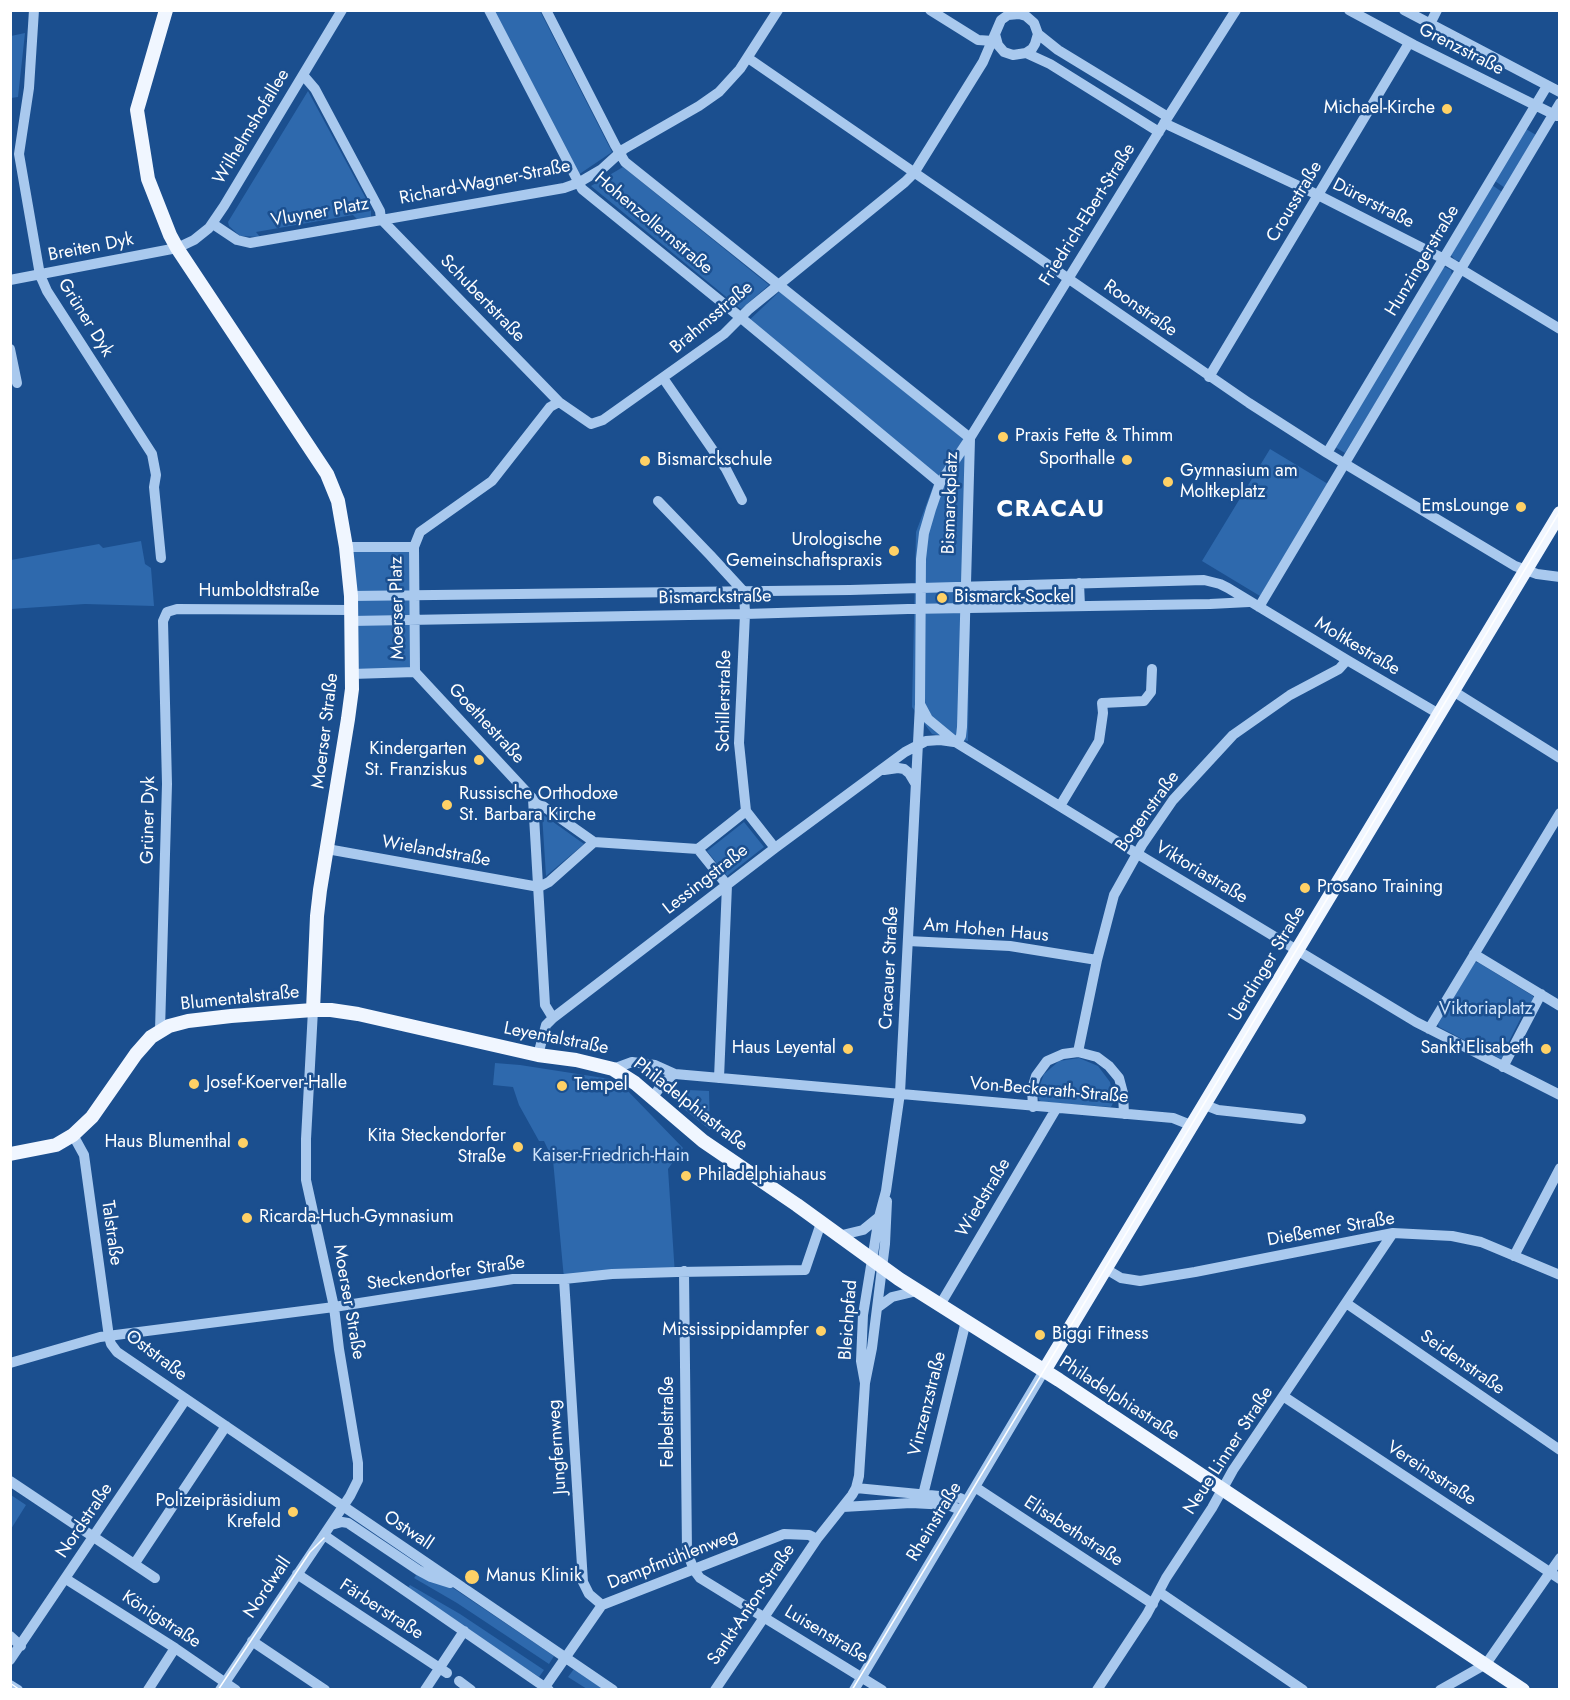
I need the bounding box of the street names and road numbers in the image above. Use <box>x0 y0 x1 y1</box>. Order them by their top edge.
street label: Grenzstraße <box>1415 19 1507 81</box>
street label: Wilhelmshofallee <box>209 65 295 189</box>
street label: Friedrich-Ebert-Straße <box>1035 140 1141 290</box>
street label: Richard-Wagner-Straße <box>398 156 572 210</box>
street label: Crousstraße <box>1262 158 1328 246</box>
street label: Hohenzollernstraße <box>589 168 717 280</box>
street label: Dürerstraße <box>1328 174 1418 234</box>
street label: Vluyner Platz <box>269 194 371 232</box>
street label: Hunzingerstraße <box>1381 202 1465 320</box>
street label: Breiten Dyk <box>46 229 136 267</box>
street label: Schubertstraße <box>435 251 529 347</box>
street label: Grüner Dyk <box>52 275 118 361</box>
street label: Roonstraße <box>1099 276 1181 342</box>
street label: Brahmsstraße <box>666 277 758 359</box>
street label: Bismarckplatz <box>938 451 964 555</box>
street label: Moerser Platz <box>386 556 410 660</box>
street label: Humboldtstraße <box>198 581 320 603</box>
street label: Bismarckstraße <box>658 586 772 610</box>
street label: Moltkestraße <box>1310 613 1404 681</box>
street label: Schillerstraße <box>713 650 737 752</box>
street label: Moerser Straße <box>308 672 344 790</box>
street label: Goethestraße <box>443 679 529 769</box>
street label: Bogenstraße <box>1111 767 1185 857</box>
street label: Grüner Dyk <box>137 776 161 864</box>
street label: Wielandstraße <box>380 832 492 872</box>
street label: Viktoriastraße <box>1151 837 1251 909</box>
street label: Lessingstraße <box>659 840 753 920</box>
street label: Uerdinger Straße <box>1225 902 1311 1026</box>
street label: Cracauer Straße <box>876 906 904 1030</box>
street label: Am Hohen Haus <box>922 915 1050 947</box>
street label: Blumentalstraße <box>180 982 300 1016</box>
street label: Leyentalstraße <box>502 1018 610 1060</box>
street label: Philadelphiastraße <box>628 1054 752 1156</box>
street label: Von-Beckerath-Straße <box>969 1073 1129 1109</box>
street label: Wiedstraße <box>952 1155 1016 1241</box>
street label: Talstraße <box>96 1199 126 1267</box>
street label: Dießemer Straße <box>1266 1208 1396 1252</box>
street label: Moerser Straße <box>327 1243 369 1361</box>
street label: Steckendorfer Straße <box>366 1252 526 1296</box>
street label: Bleichpfad <box>835 1279 863 1361</box>
street label: Oststraße <box>121 1326 191 1386</box>
street label: Seidenstraße <box>1415 1326 1509 1400</box>
street label: Vinzenzstraße <box>905 1350 951 1458</box>
street label: Philadelphiastraße <box>1055 1352 1183 1446</box>
street label: Felbelstraße <box>658 1376 680 1468</box>
street label: Neue Linner Straße <box>1180 1383 1278 1519</box>
street label: Jungfernweg <box>544 1399 572 1495</box>
street label: Vereinsstraße <box>1382 1437 1480 1511</box>
street label: Rheinstraße <box>903 1478 967 1566</box>
street label: Nordstraße <box>52 1479 118 1563</box>
street label: Elisabethstraße <box>1019 1492 1127 1572</box>
street label: Ostwall <box>379 1507 437 1555</box>
street label: Dampfmühlenweg <box>605 1525 741 1595</box>
street label: Sankt-Anton-Straße <box>704 1540 800 1670</box>
street label: Nordwall <box>240 1553 296 1623</box>
street label: Färberstraße <box>335 1575 427 1645</box>
street label: Königstraße <box>118 1587 204 1653</box>
street label: Luisenstraße <box>780 1602 872 1668</box>

